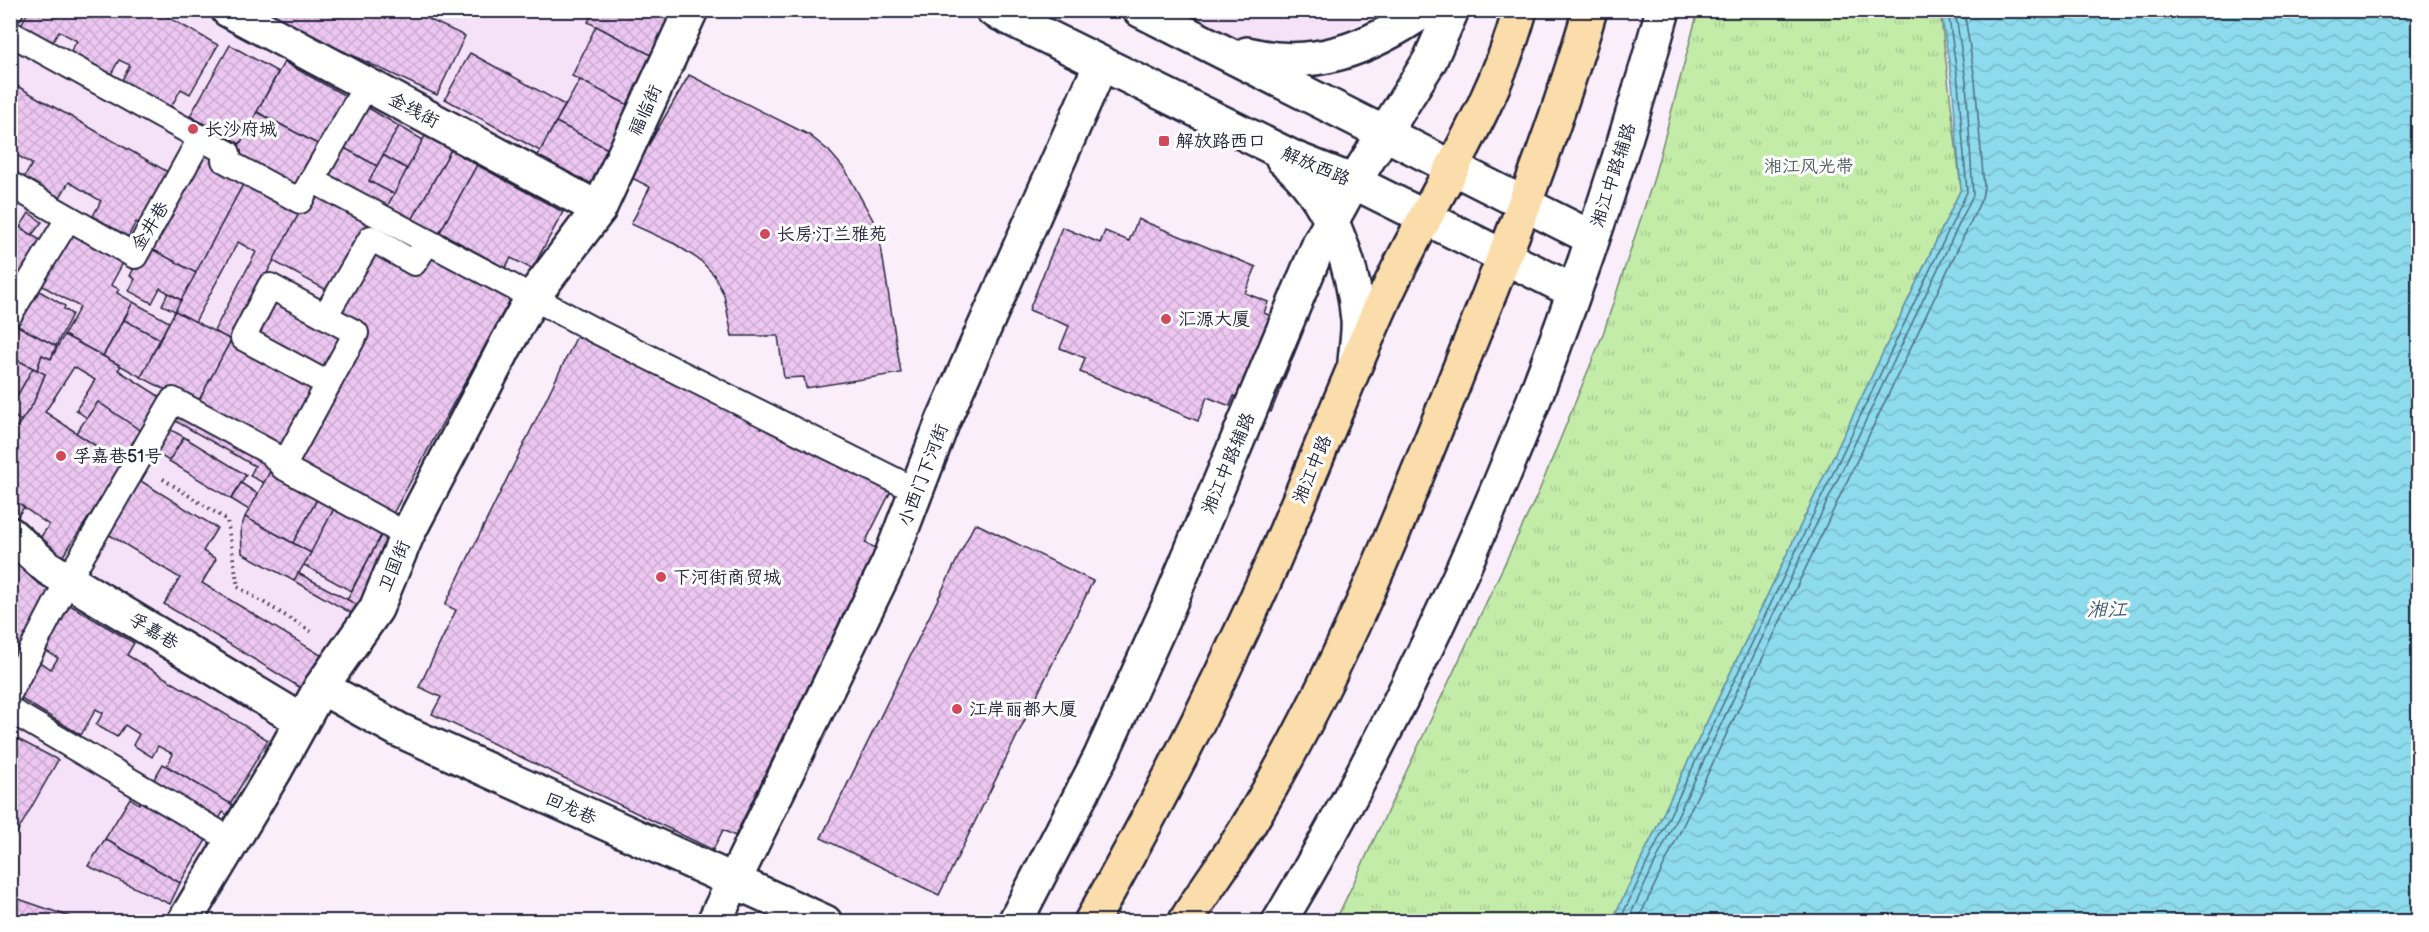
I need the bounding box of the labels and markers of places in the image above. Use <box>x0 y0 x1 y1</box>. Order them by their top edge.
place label: 长沙府城 <box>205 119 277 140</box>
marker: 长沙府城 <box>186 122 200 136</box>
place label: 解放路西口 <box>1176 131 1266 152</box>
marker: 解放路西口 <box>1157 134 1171 148</box>
place label: 长房·汀兰雅苑 <box>777 224 887 245</box>
marker: 长房·汀兰雅苑 <box>758 227 772 241</box>
place label: 汇源大厦 <box>1178 309 1250 330</box>
marker: 汇源大厦 <box>1159 312 1173 326</box>
place label: 孚嘉巷51号 <box>73 446 162 467</box>
marker: 孚嘉巷51号 <box>54 449 68 463</box>
place label: 下河街商贸城 <box>673 567 781 588</box>
marker: 下河街商贸城 <box>654 570 668 584</box>
place label: 江岸丽都大厦 <box>969 699 1077 720</box>
marker: 江岸丽都大厦 <box>950 702 964 716</box>

